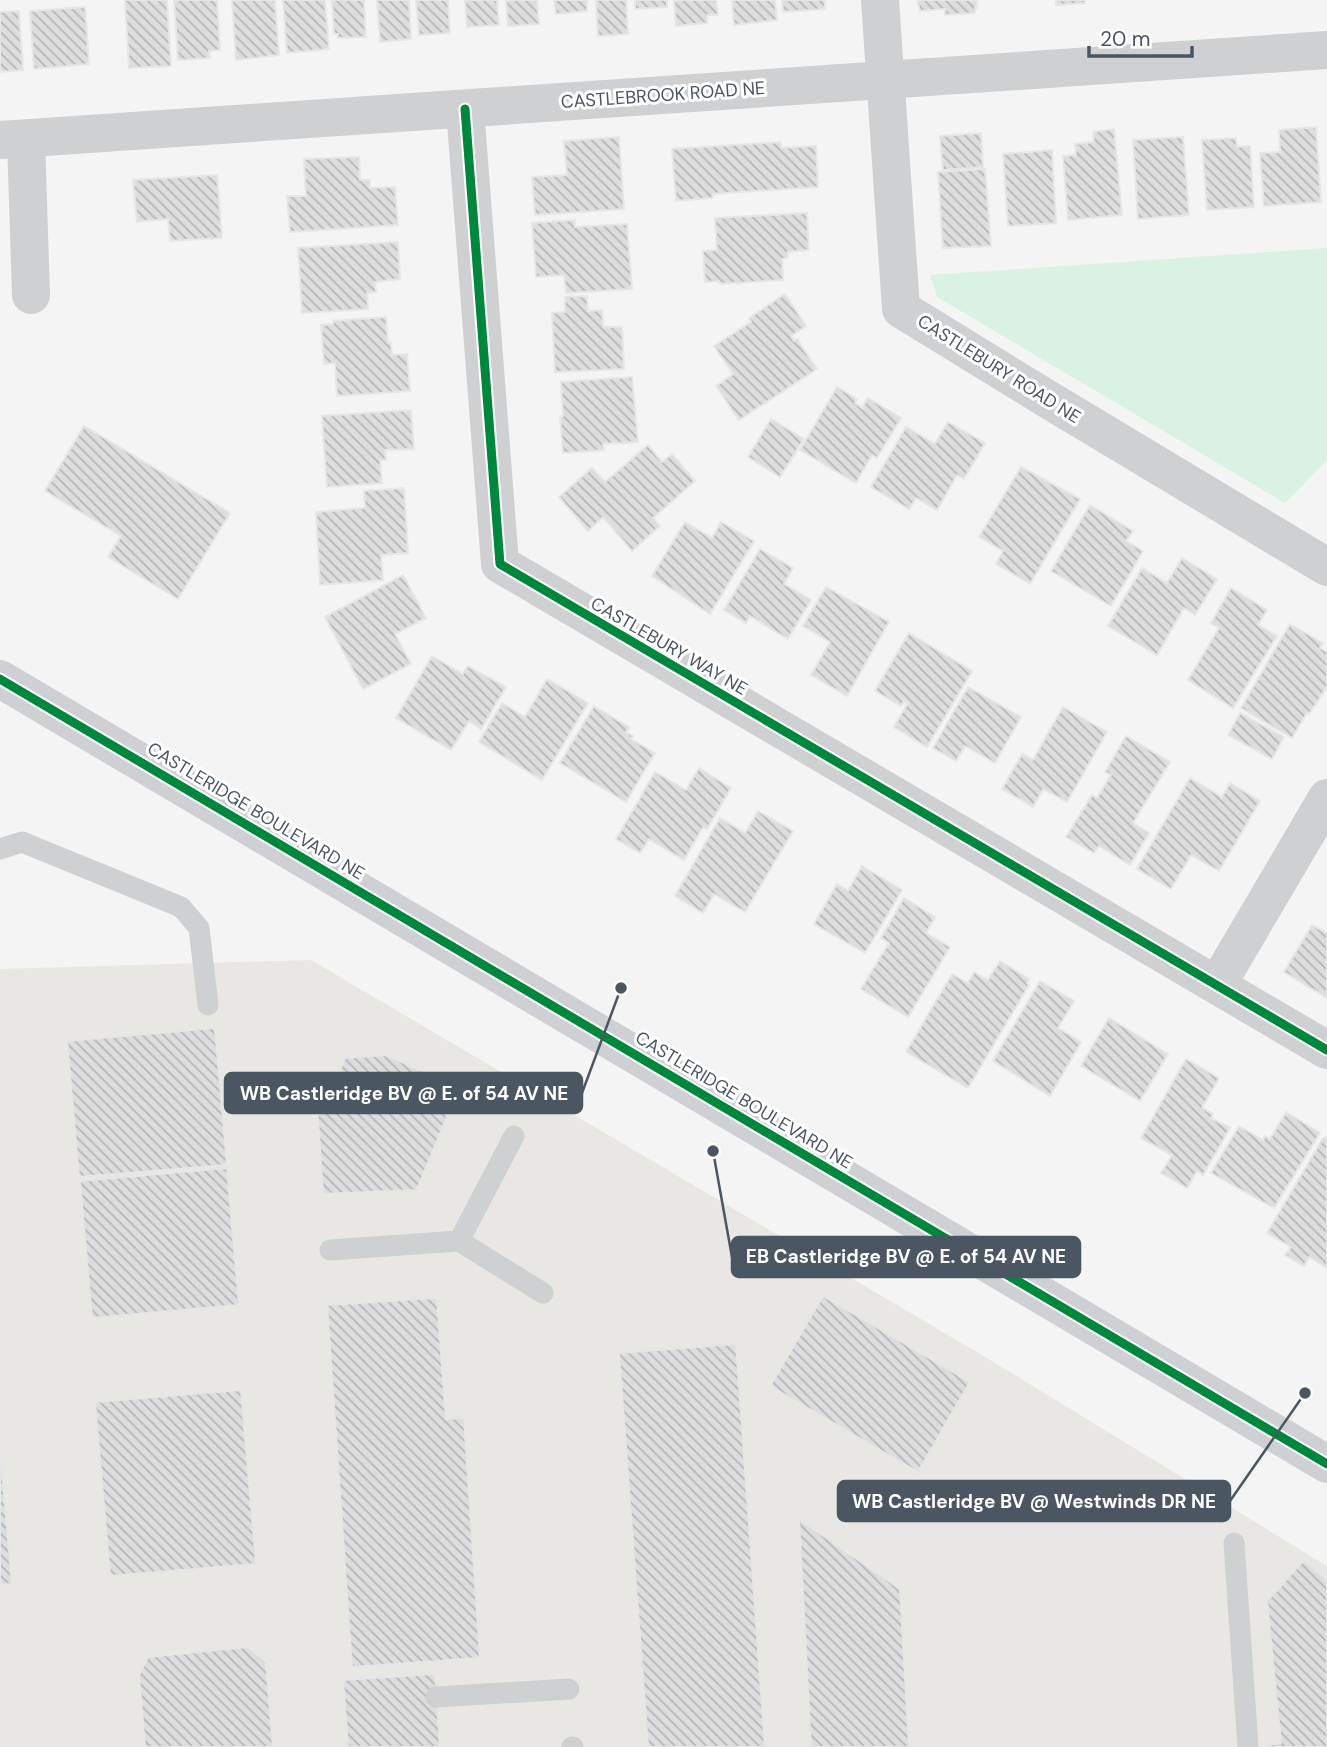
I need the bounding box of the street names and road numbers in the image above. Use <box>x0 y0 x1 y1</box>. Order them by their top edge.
street label: CASTLEBROOK ROAD NE <box>560 76 766 114</box>
street label: CASTLEBURY ROAD NE <box>913 309 1085 429</box>
street label: CASTLEBURY WAY NE <box>586 591 752 701</box>
street label: CASTLERIDGE BOULEVARD NE <box>143 737 369 885</box>
street label: CASTLERIDGE BOULEVARD NE <box>631 1026 857 1174</box>

